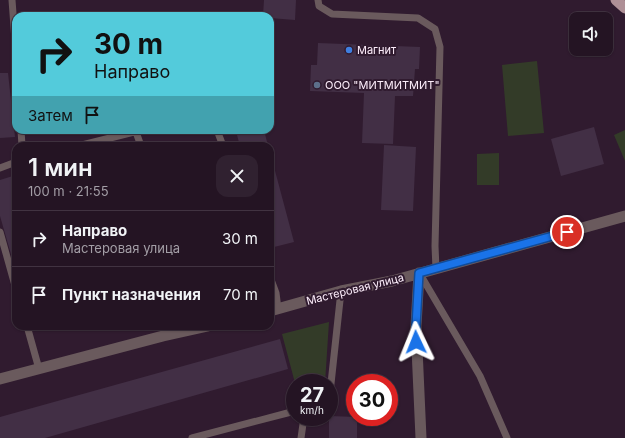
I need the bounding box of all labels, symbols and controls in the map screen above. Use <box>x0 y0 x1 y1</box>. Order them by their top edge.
map controls <box>569 12 613 56</box>
button: sound <box>569 12 613 56</box>
text: 30 m <box>94 27 163 61</box>
icon: right <box>28 28 80 80</box>
place label: Магнит <box>357 43 397 57</box>
marker: Магнит <box>344 45 354 55</box>
text: Направо <box>94 61 170 82</box>
place label: ООО "МИТМИТМИТ" <box>325 78 440 92</box>
marker: ООО "МИТМИТМИТ" <box>312 80 322 90</box>
icon: arrive <box>81 104 103 126</box>
text: Затем <box>28 106 73 125</box>
text: 1 мин <box>28 153 93 182</box>
button: close <box>216 155 258 197</box>
text: 100 m · 21:55 <box>28 183 109 199</box>
pin <box>550 215 584 249</box>
text: Направо <box>62 221 127 240</box>
icon: arrive <box>556 221 578 243</box>
icon: right <box>28 228 50 250</box>
text: 30 m <box>222 229 258 248</box>
text: Мастеровая улица <box>62 240 180 256</box>
street label: Мастеровая улица <box>305 270 405 308</box>
icon: arrive <box>28 284 50 306</box>
text: Пункт назначения <box>62 285 201 304</box>
text: 70 m <box>223 285 258 304</box>
position arrow <box>395 321 437 363</box>
speed limit sign: 30 <box>346 374 398 426</box>
text: 27 <box>300 383 324 407</box>
text: km/h <box>300 404 324 416</box>

